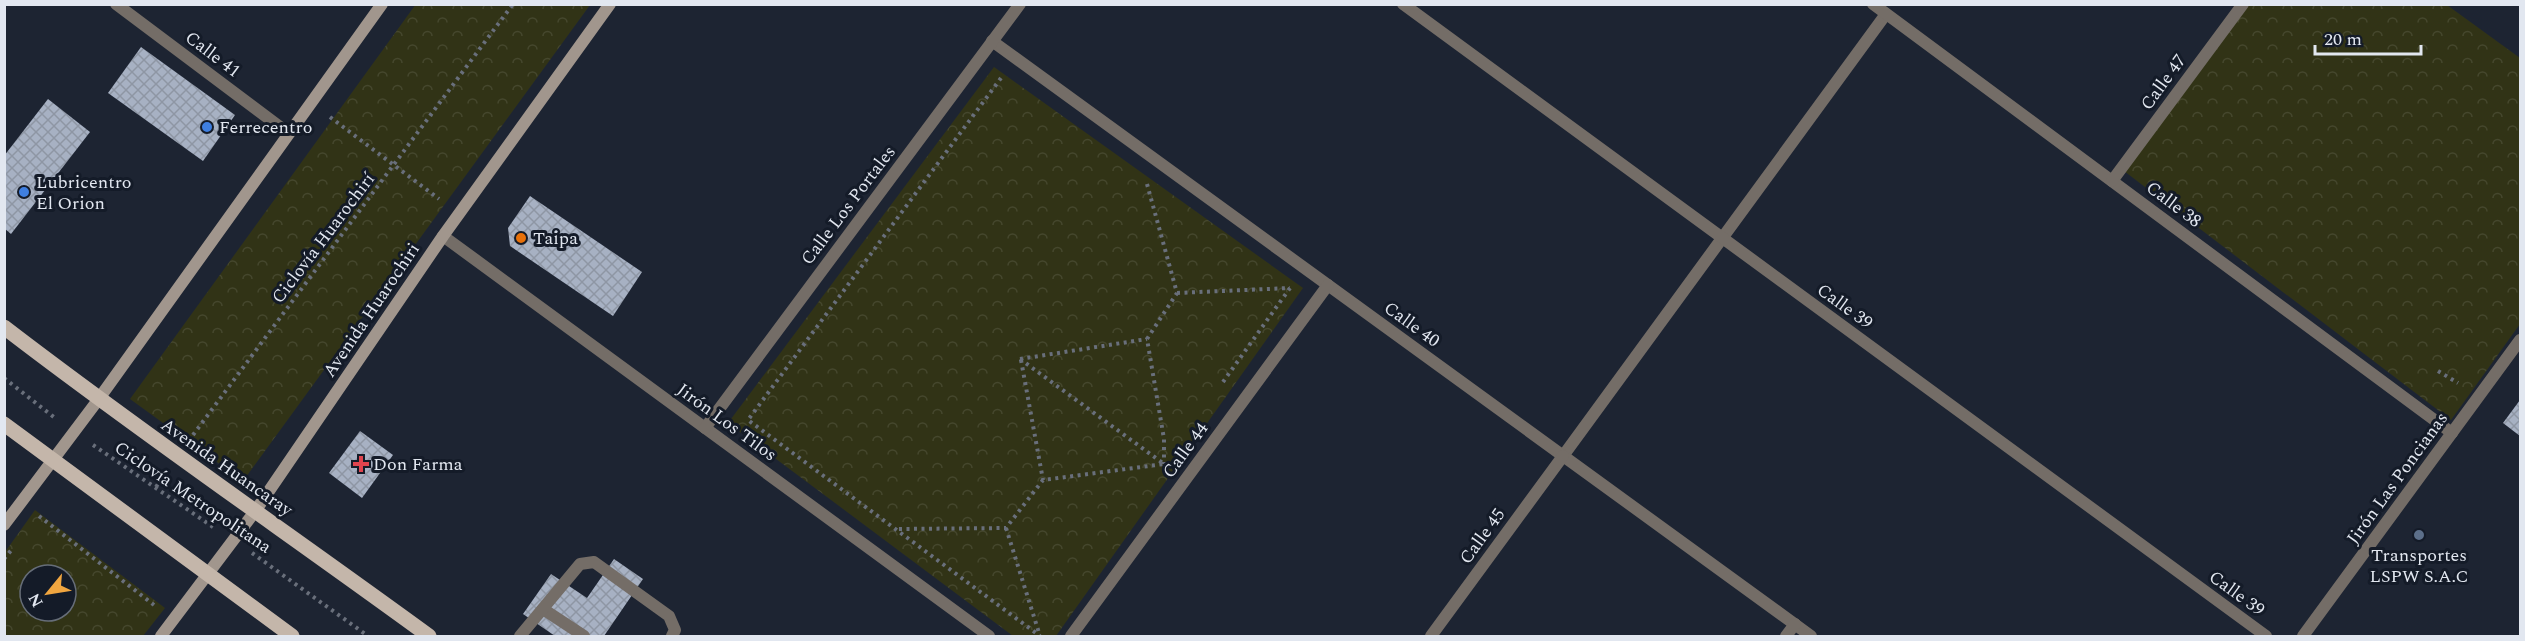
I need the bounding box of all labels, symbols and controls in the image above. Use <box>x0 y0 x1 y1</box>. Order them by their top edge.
scale bar <box>2315 18 2422 56</box>
street label: Calle 41 <box>179 24 246 84</box>
text: 20 m <box>2324 26 2362 53</box>
street label: Calle 47 <box>2134 49 2193 116</box>
place label: Ferrecentro <box>219 114 312 141</box>
marker: Ferrecentro <box>200 120 214 134</box>
street label: Calle Los Portales <box>794 140 902 271</box>
street label: Ciclovía Huarochirí <box>265 166 382 309</box>
place label: Lubricentro El Orion <box>36 169 132 217</box>
street label: Calle 38 <box>2140 174 2207 234</box>
marker: Lubricentro El Orion <box>17 185 31 199</box>
place label: Taipa <box>533 225 578 252</box>
marker: Taipa <box>514 231 528 245</box>
street label: Avenida Huarochiri <box>316 237 427 383</box>
street label: Calle 39 <box>1811 277 1878 336</box>
street label: Calle 40 <box>1378 295 1445 354</box>
street label: Jirón Los Tilos <box>671 377 782 468</box>
street label: Jirón Las Poncianas <box>2340 406 2455 550</box>
street label: Avenida Huancaray <box>155 412 299 524</box>
street label: Calle 44 <box>1156 417 1215 484</box>
street label: Ciclovía Metropolitana <box>109 435 277 560</box>
place label: Don Farma <box>373 451 463 478</box>
marker: Don Farma <box>354 457 368 471</box>
street label: Calle 45 <box>1453 503 1512 570</box>
marker: Transportes LSPW S.A.C <box>2412 528 2426 542</box>
place label: Transportes LSPW S.A.C <box>2370 542 2468 590</box>
north arrow <box>18 563 78 623</box>
street label: Calle 39 <box>2203 564 2270 623</box>
text: N <box>22 588 50 612</box>

